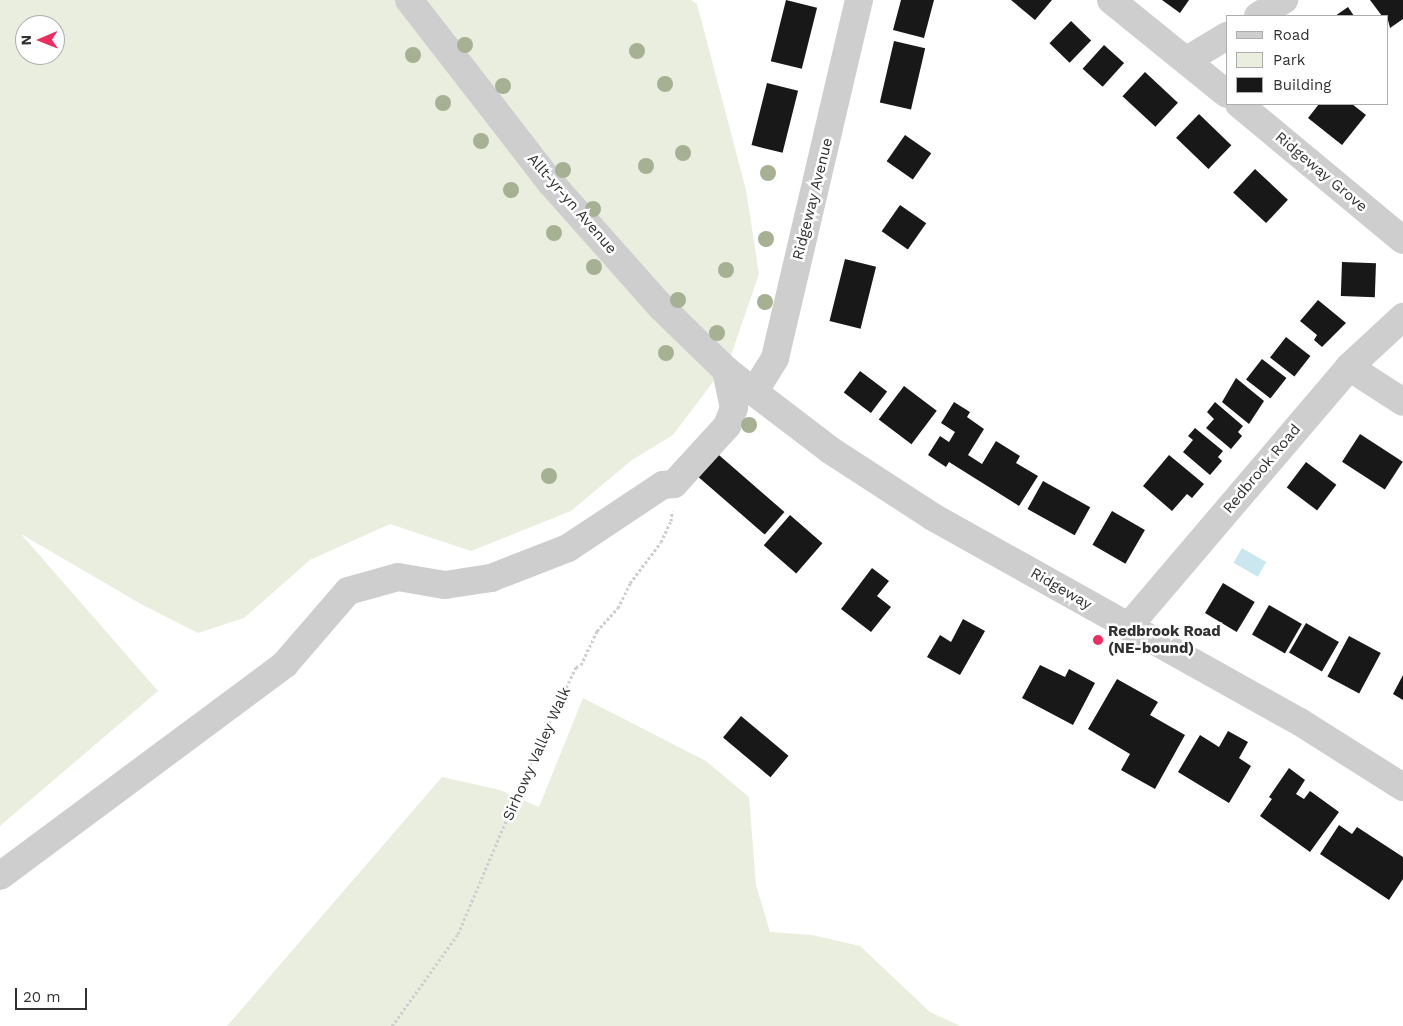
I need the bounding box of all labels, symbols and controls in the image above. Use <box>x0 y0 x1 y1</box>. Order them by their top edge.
north arrow <box>15 15 65 65</box>
legend <box>1226 15 1388 105</box>
text: Road <box>1273 26 1310 44</box>
text: N <box>18 35 34 46</box>
text: Park <box>1273 51 1305 69</box>
text: Building <box>1273 76 1331 94</box>
street label: Ridgeway Grove <box>1271 128 1371 216</box>
street label: Ridgeway Avenue <box>789 136 837 262</box>
street label: Allt-yr-yn Avenue <box>523 150 621 258</box>
street label: Redbrook Road <box>1219 421 1305 517</box>
street label: Ridgeway <box>1027 564 1095 614</box>
place label: Redbrook Road (NE-bound) <box>1108 622 1221 657</box>
marker: Redbrook Road (NE-bound) <box>1092 634 1104 646</box>
street label: Sirhowy Valley Walk <box>499 684 575 824</box>
scale bar <box>18 978 90 1010</box>
text: 20 m <box>23 988 61 1006</box>

